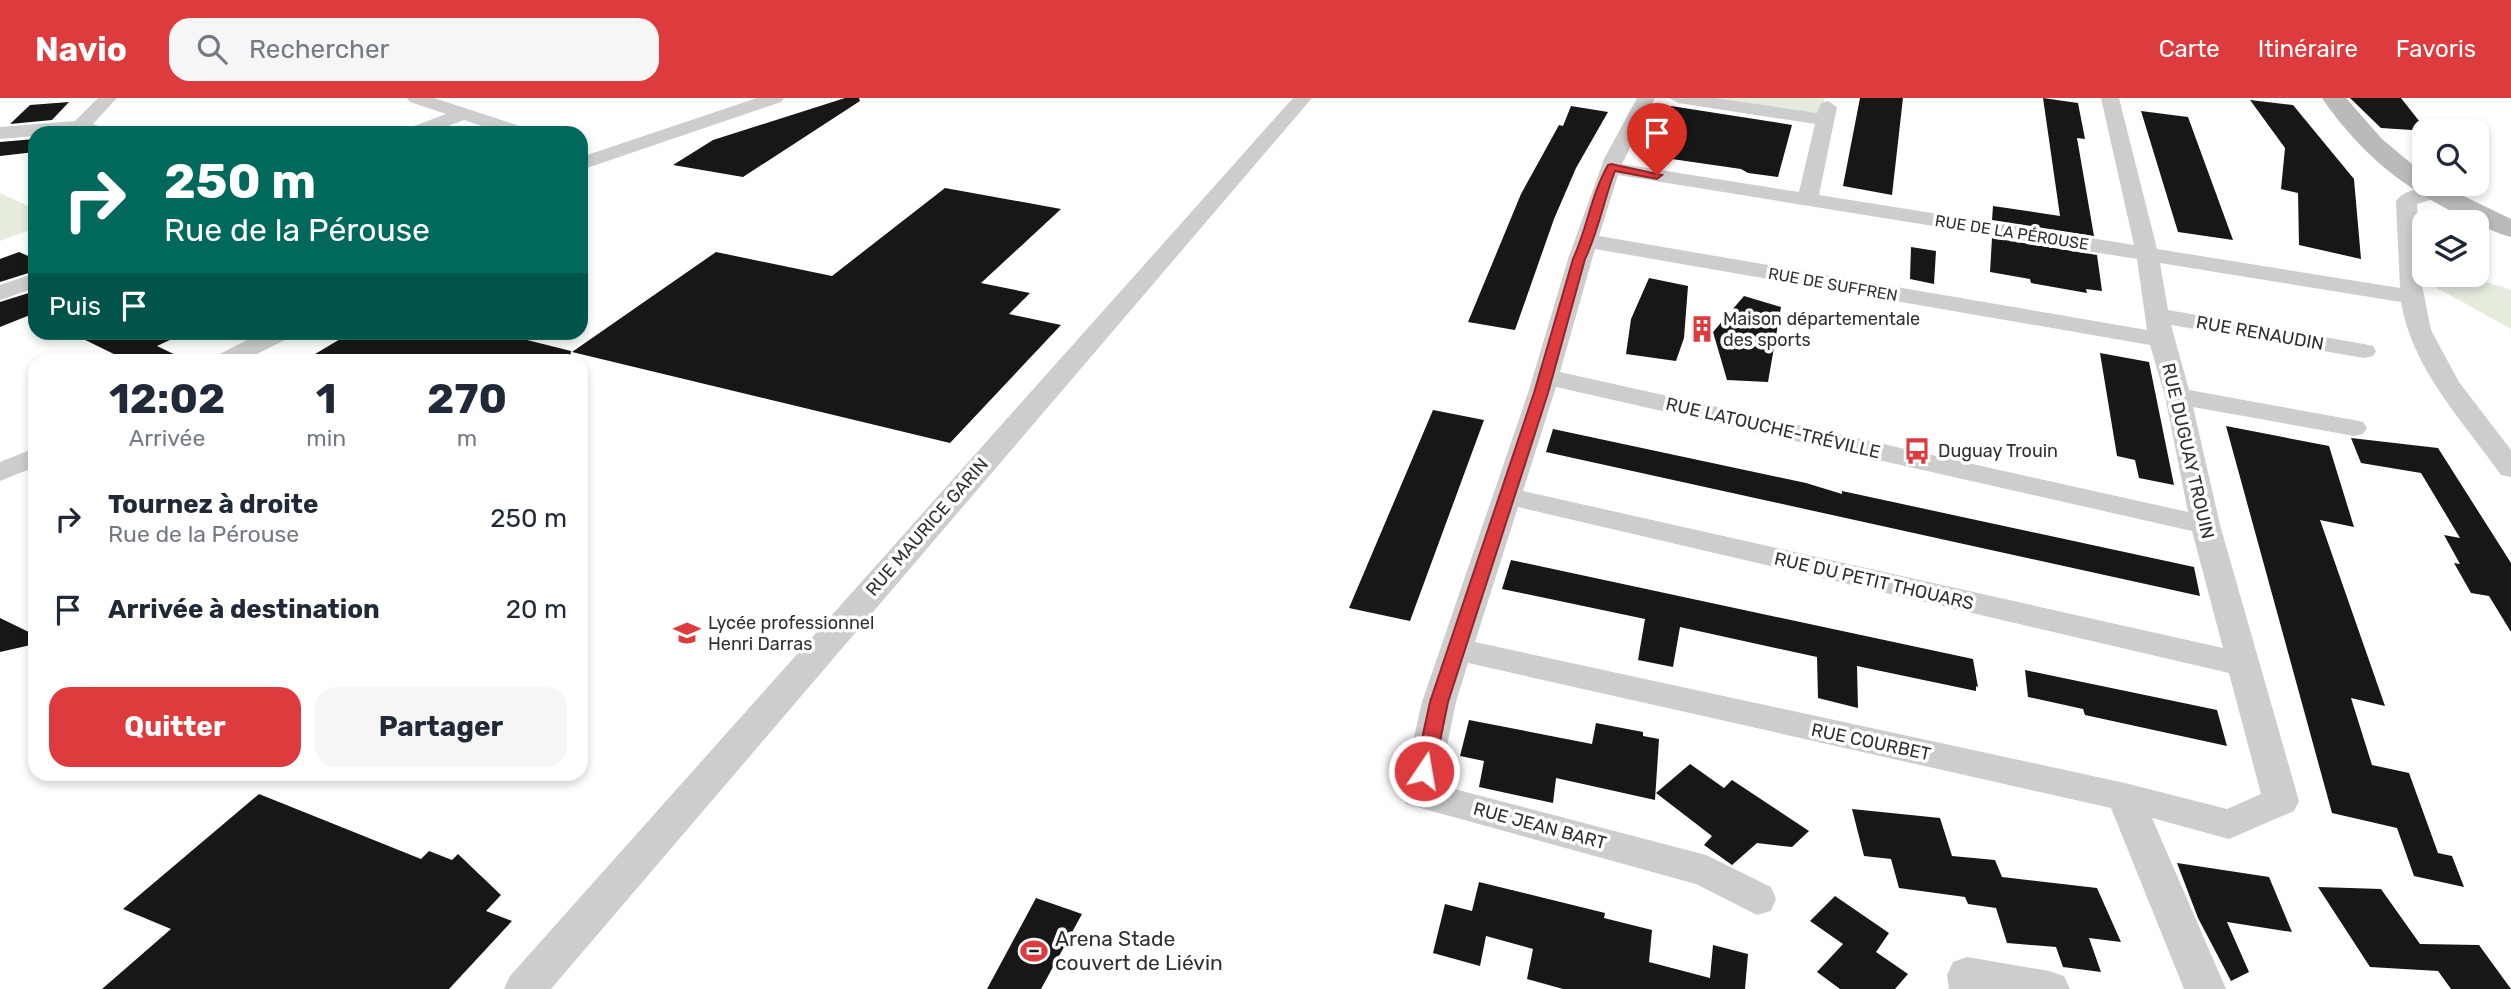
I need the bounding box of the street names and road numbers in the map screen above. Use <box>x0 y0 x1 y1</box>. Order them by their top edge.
street label: RUE DE LA PÉROUSE <box>1934 211 2090 254</box>
street label: RUE DE SUFFREN <box>1767 264 1899 305</box>
street label: RUE RENAUDIN <box>2194 311 2326 355</box>
street label: RUE DUGUAY TROUIN <box>2157 361 2219 541</box>
street label: RUE LATOUCHE-TRÉVILLE <box>1664 393 1882 463</box>
street label: RUE MAURICE GARIN <box>861 453 993 601</box>
street label: RUE DU PETIT THOUARS <box>1772 547 1976 615</box>
street label: RUE COURBET <box>1809 719 1933 765</box>
street label: RUE JEAN BART <box>1471 798 1609 854</box>

